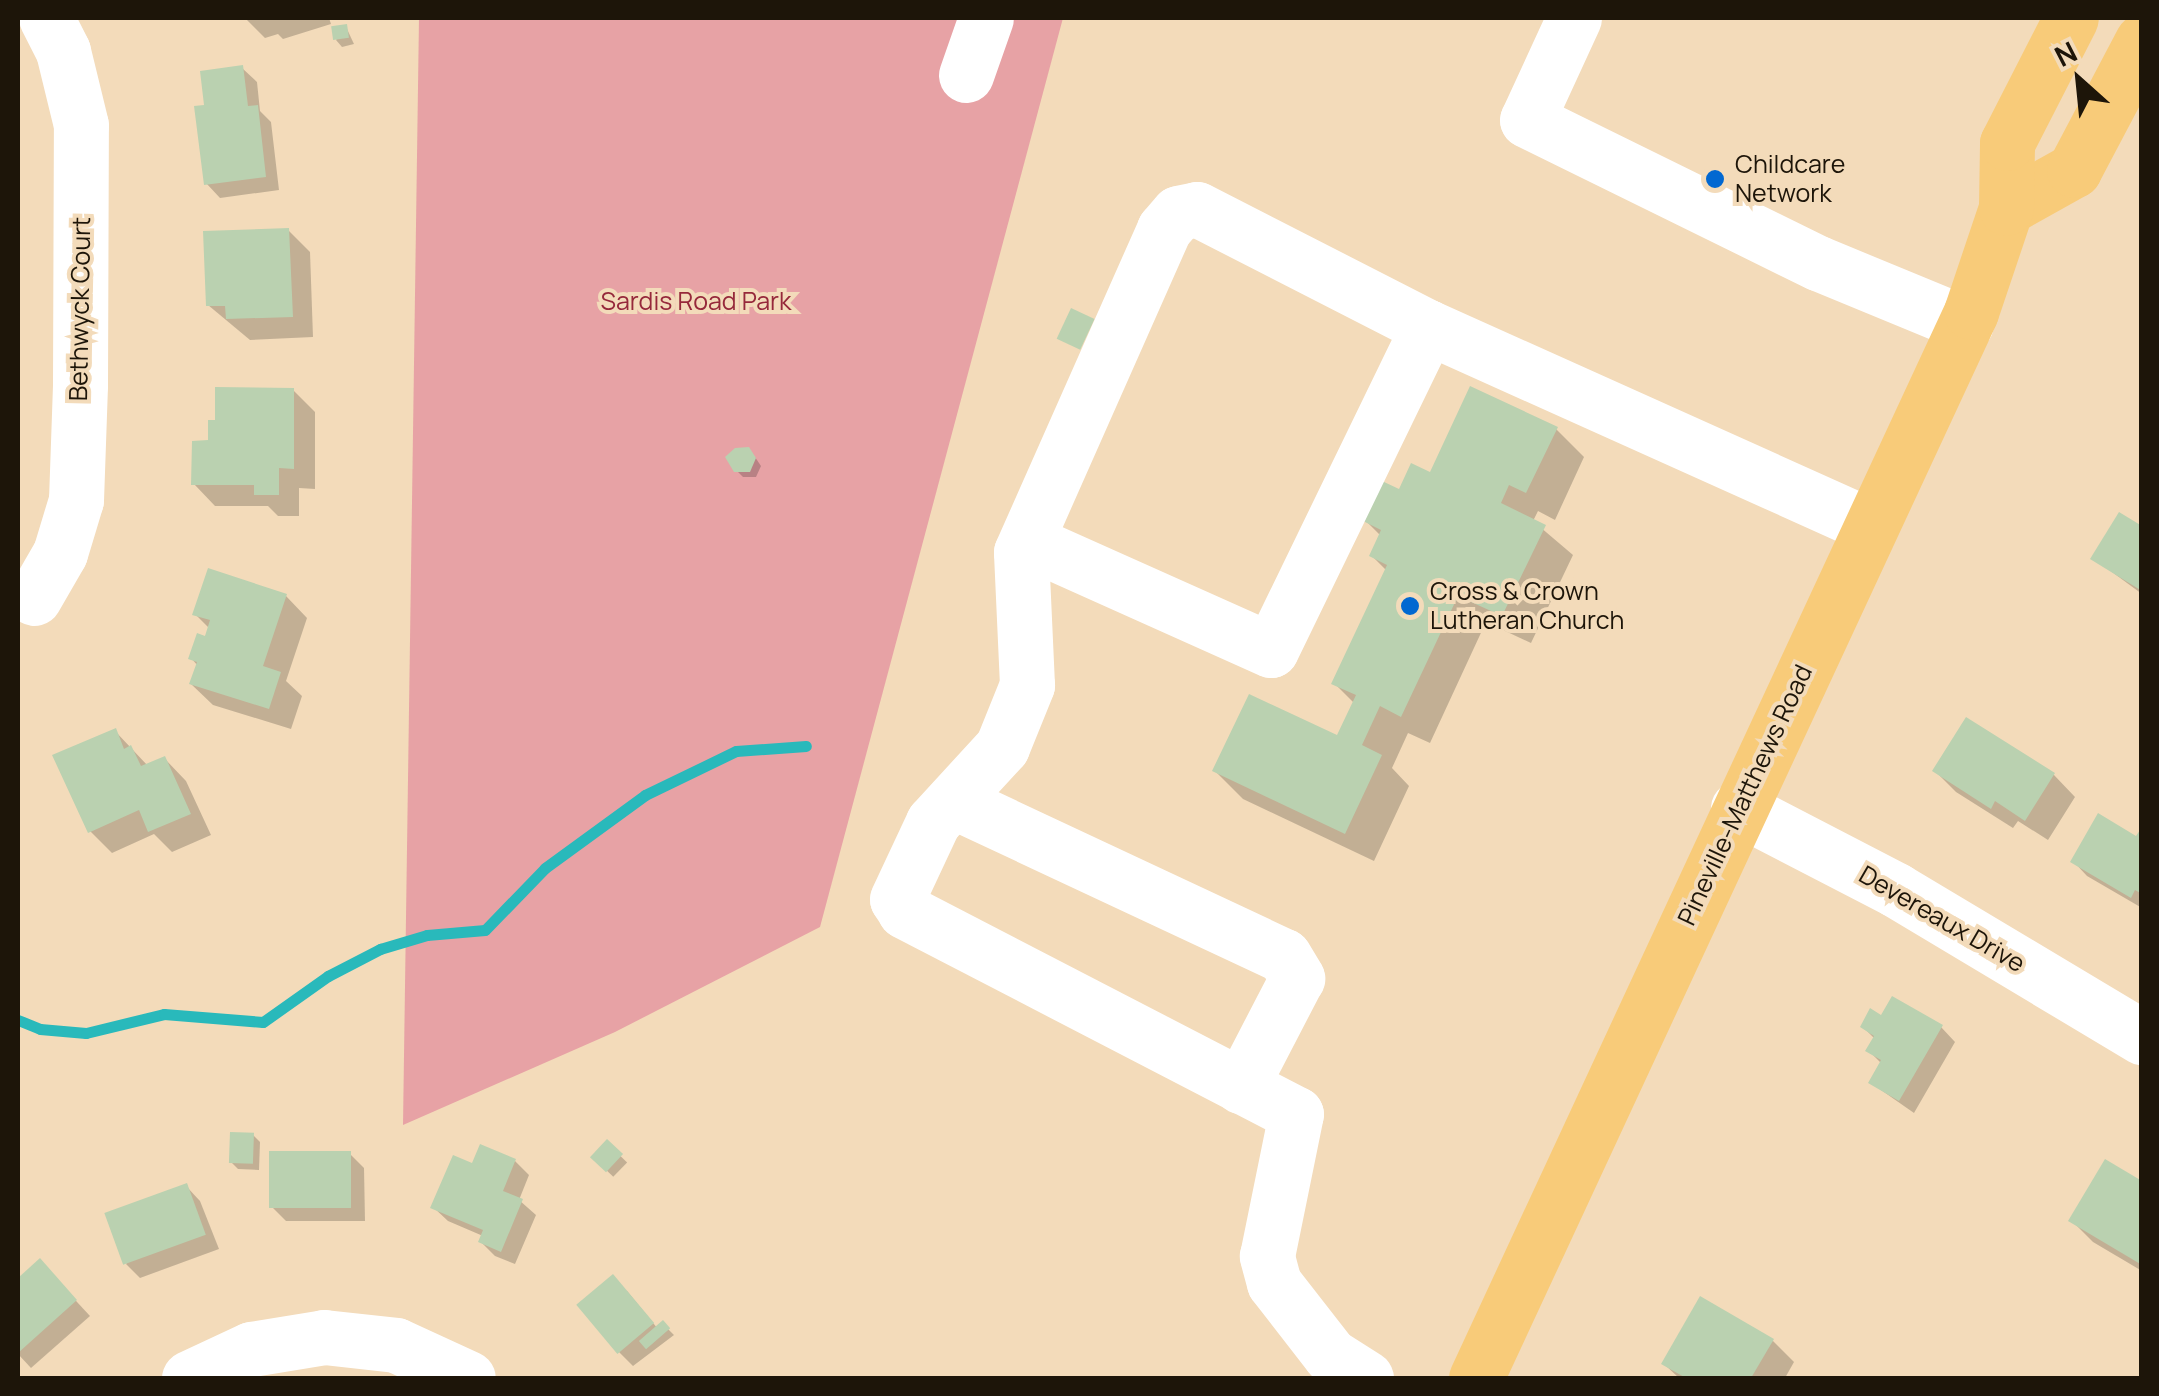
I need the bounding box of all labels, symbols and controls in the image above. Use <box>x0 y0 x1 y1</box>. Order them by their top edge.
north arrow <box>2029 30 2129 130</box>
text: N <box>2048 32 2083 75</box>
place label: Childcare Network <box>1735 150 1845 209</box>
marker: Childcare Network <box>1704 168 1726 190</box>
street label: Bethwyck Court <box>63 217 97 401</box>
park label: Sardis Road Park <box>601 286 791 316</box>
place label: Cross & Crown Lutheran Church <box>1430 577 1624 636</box>
marker: Cross & Crown Lutheran Church <box>1399 595 1421 617</box>
street label: Pineville-Matthews Road <box>1671 660 1819 930</box>
street label: Devereaux Drive <box>1854 859 2030 979</box>

